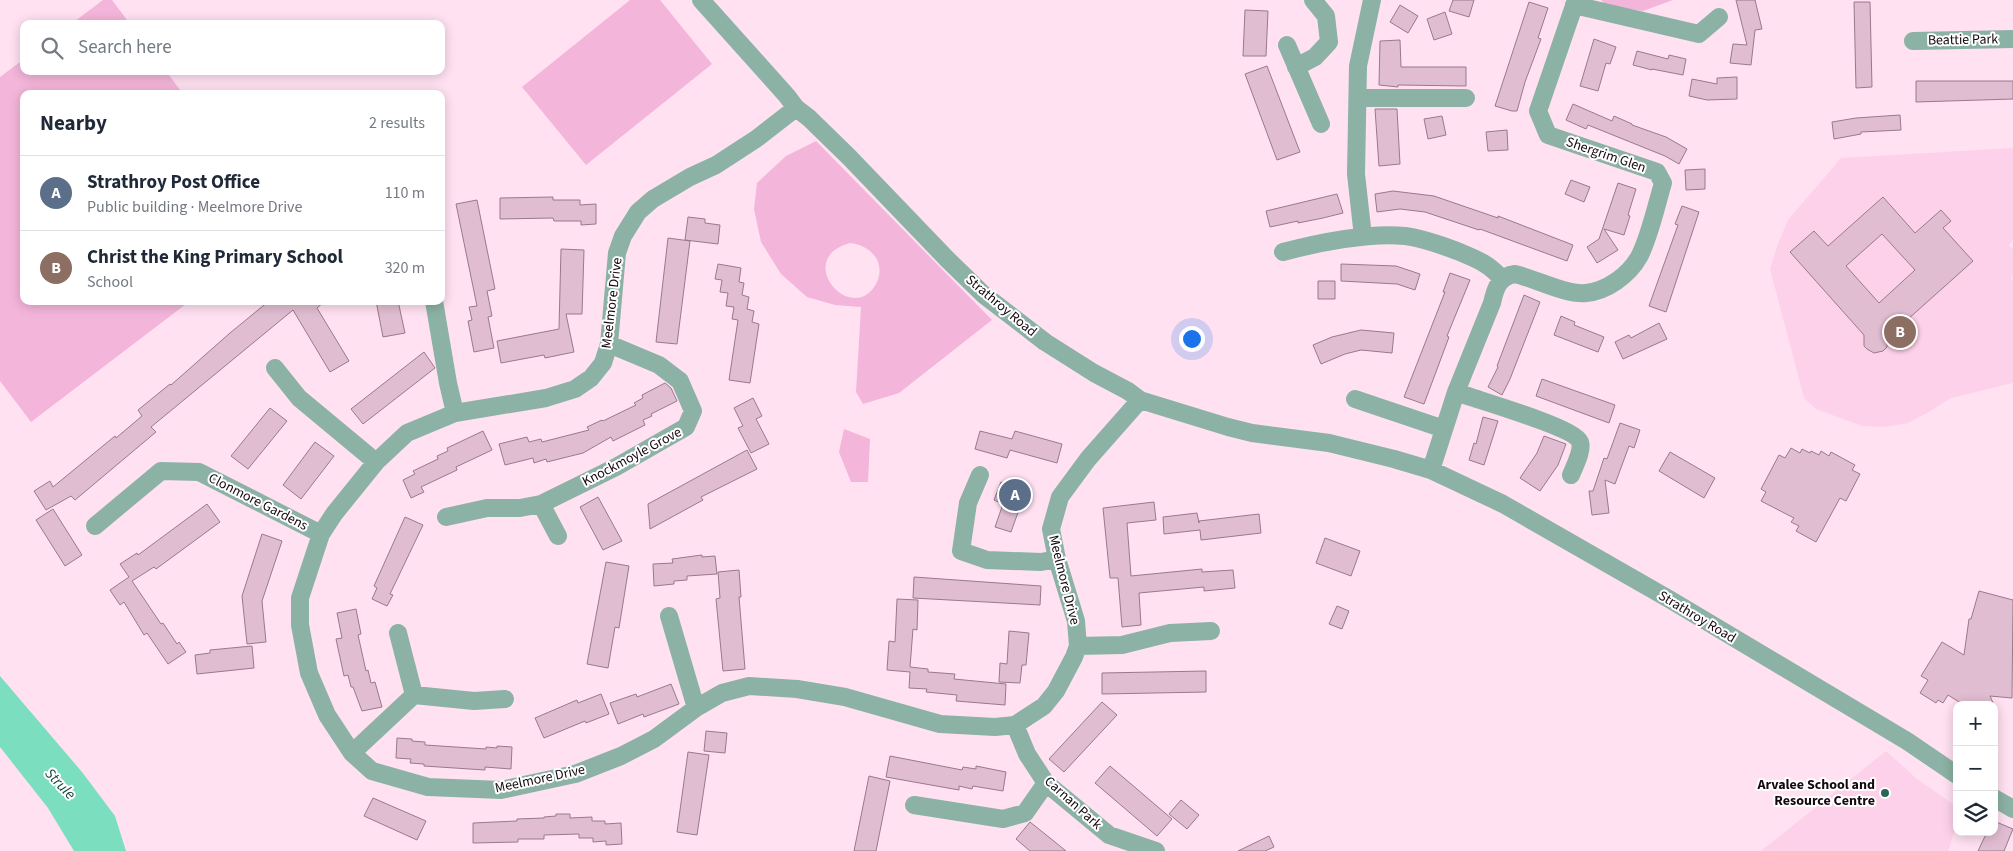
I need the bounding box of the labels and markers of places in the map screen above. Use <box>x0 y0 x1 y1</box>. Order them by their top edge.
pin: B <box>1884 313 1916 351</box>
pin: A <box>999 476 1031 514</box>
place label: Arvalee School and Resource Centre <box>1756 775 1875 811</box>
marker: Arvalee School and Resource Centre <box>1879 787 1891 799</box>

